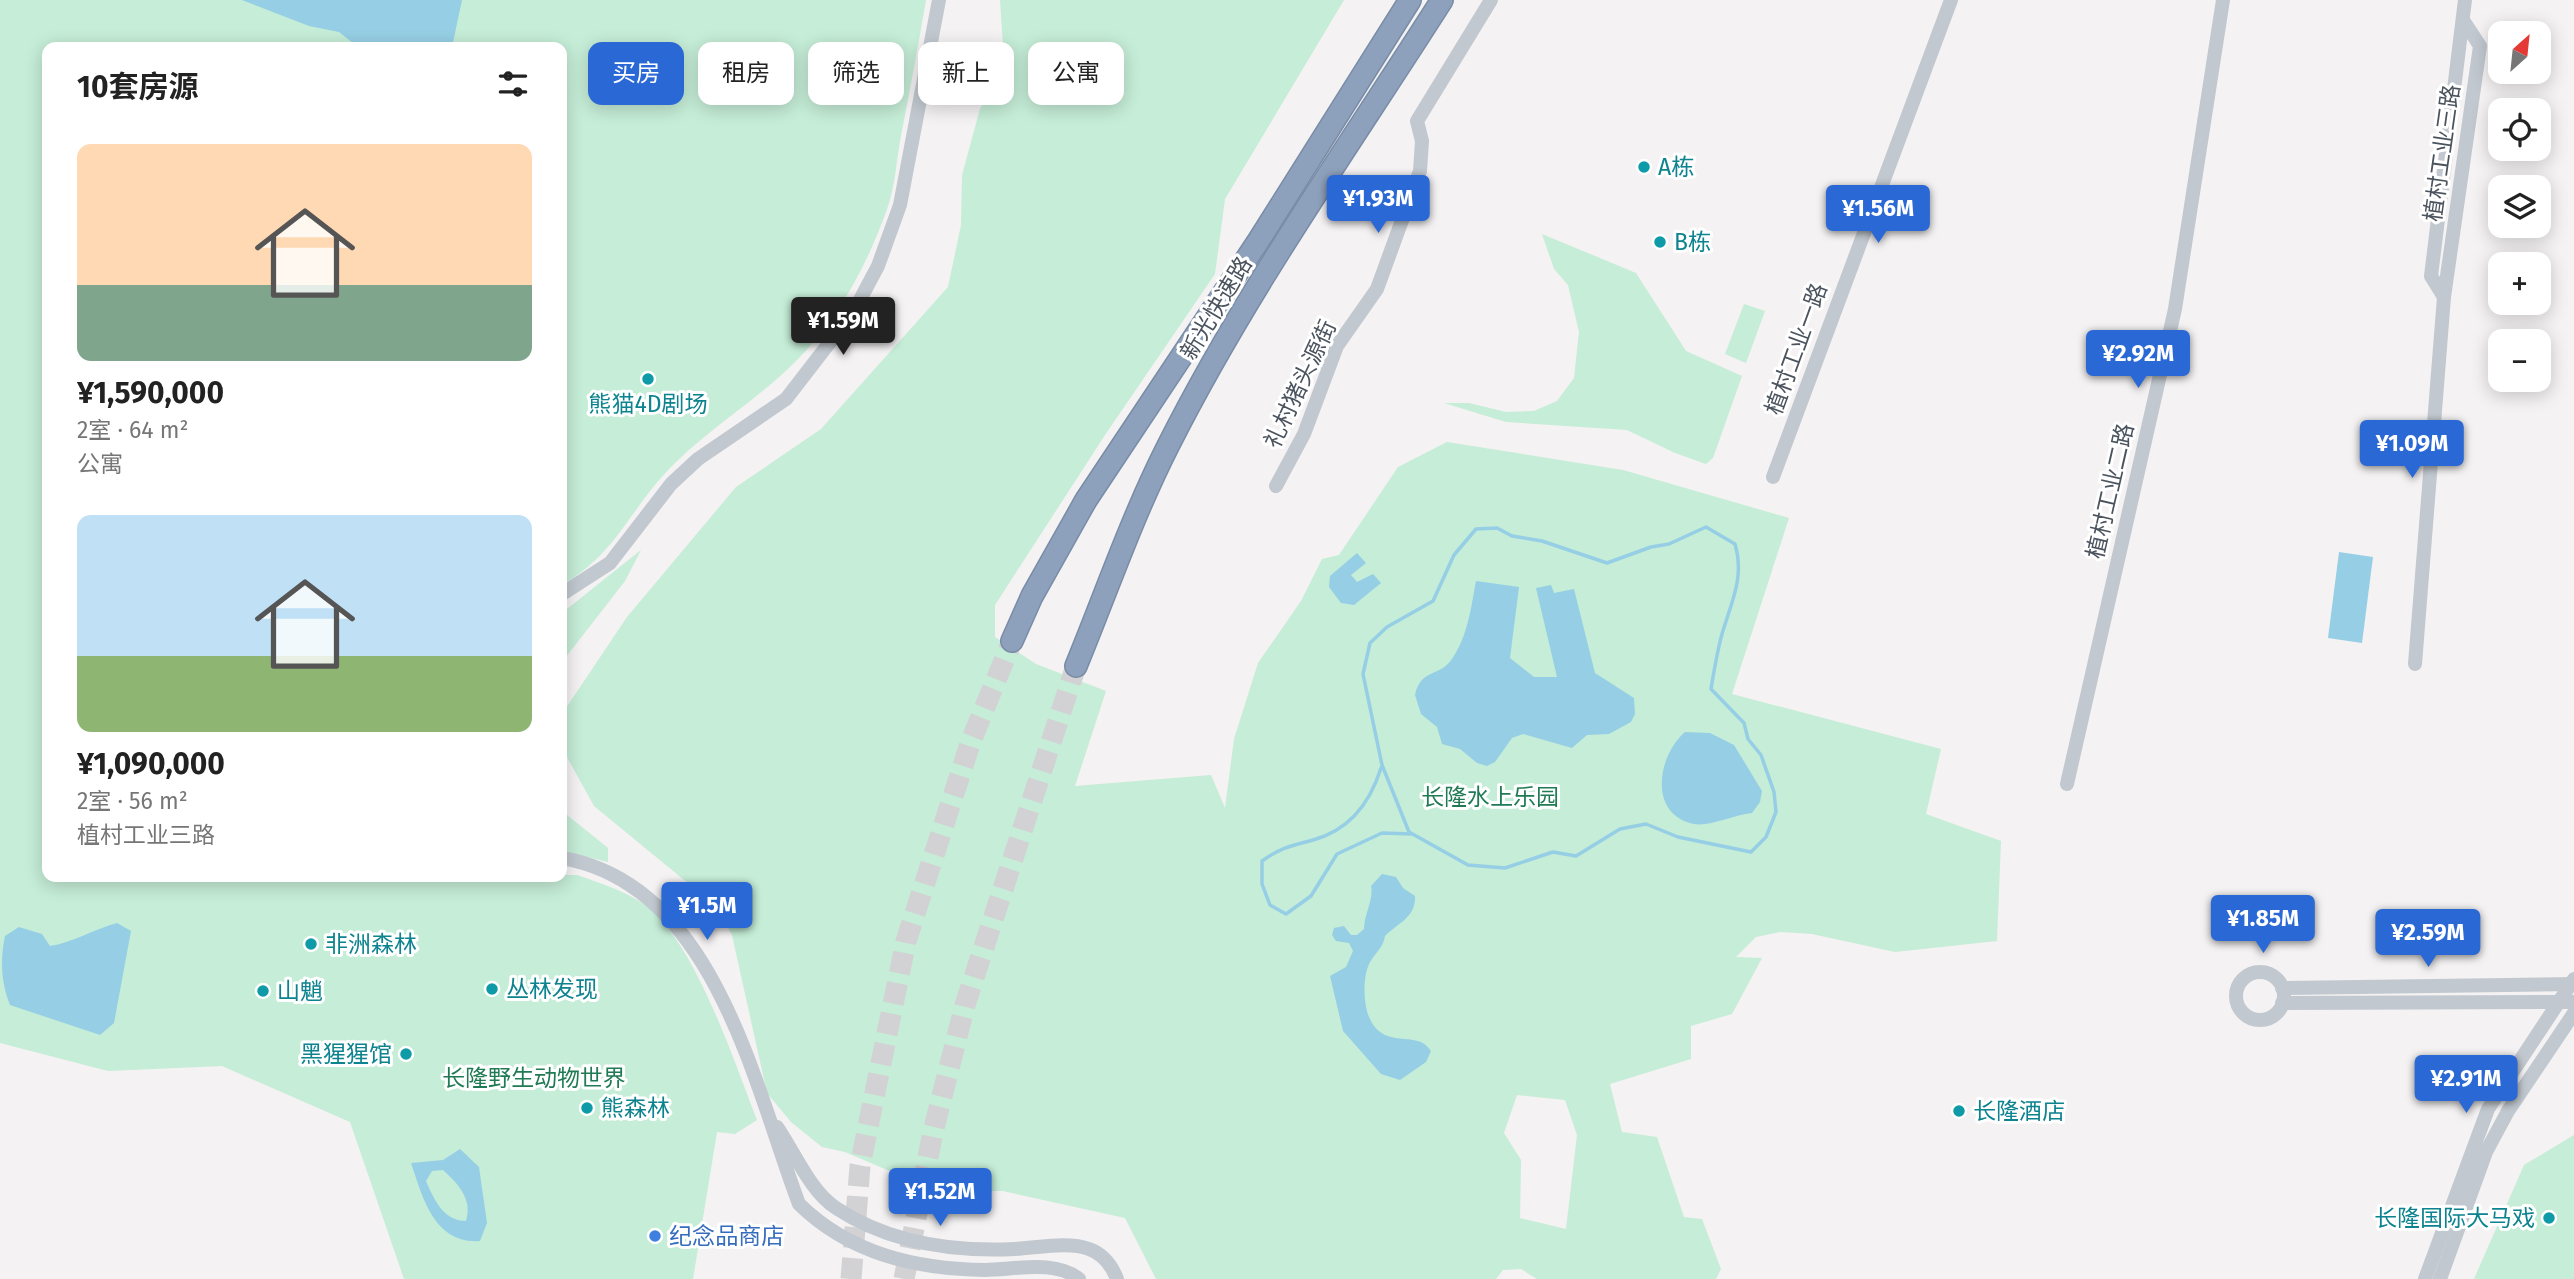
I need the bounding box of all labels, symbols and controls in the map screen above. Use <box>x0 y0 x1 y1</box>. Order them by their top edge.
north arrow <box>2488 21 2552 84</box>
map controls <box>2488 21 2551 392</box>
chip: 买房 <box>588 42 684 105</box>
chip: 租房 <box>698 42 794 105</box>
chip: 筛选 <box>808 42 904 105</box>
chip: 新上 <box>918 42 1014 105</box>
chip: 公寓 <box>1028 42 1124 105</box>
icon: filters <box>494 65 532 103</box>
text: 10套房源 <box>77 69 198 105</box>
street label: 植村工业三路 <box>2419 83 2465 223</box>
button: locate <box>2488 98 2551 161</box>
place label: A栋 <box>1658 153 1694 181</box>
marker: A栋 <box>1636 159 1652 175</box>
button: layers <box>2488 175 2551 238</box>
pin: ¥1.93M <box>1321 176 1435 235</box>
text: ¥1.93M <box>1343 184 1413 212</box>
pin: ¥1.56M <box>1821 186 1935 245</box>
icon: home <box>242 190 368 316</box>
text: ¥1.56M <box>1842 194 1914 222</box>
place label: B栋 <box>1674 228 1711 256</box>
marker: B栋 <box>1652 234 1668 250</box>
street label: 新光快速路 <box>1174 252 1258 364</box>
button: + <box>2488 252 2551 315</box>
street label: 植村工业一路 <box>1759 279 1833 419</box>
pin: ¥1.59M <box>786 298 900 357</box>
text: ¥1.59M <box>807 306 879 334</box>
street label: 礼村猪头源街 <box>1258 316 1342 452</box>
button: − <box>2488 329 2551 392</box>
pin: ¥2.92M <box>2081 330 2195 390</box>
text: ¥2.92M <box>2102 339 2174 367</box>
marker: 熊猫4D剧场 <box>640 371 656 387</box>
text: ¥1,590,000 <box>77 375 224 411</box>
place label: 熊猫4D剧场 <box>588 390 708 418</box>
text: 2室 · 64 m² <box>77 416 188 444</box>
pin: ¥1.09M <box>2355 420 2469 480</box>
street label: 植村工业二路 <box>2081 421 2139 561</box>
text: ¥1.09M <box>2376 429 2448 457</box>
text: 公寓 <box>77 450 123 478</box>
icon: home <box>242 561 368 687</box>
text: ¥1,090,000 <box>77 746 225 782</box>
park label: 长隆水上乐园 <box>1421 783 1559 811</box>
text: 2室 · 56 m² <box>77 787 188 815</box>
text: 植村工业三路 <box>77 821 215 849</box>
pin: ¥1.5M <box>658 883 756 942</box>
text: ¥1.5M <box>677 891 737 919</box>
pin: ¥1.85M <box>2206 895 2320 955</box>
text: ¥1.85M <box>2227 904 2299 932</box>
pin: ¥2.59M <box>2371 909 2485 969</box>
text: ¥2.59M <box>2391 918 2465 946</box>
place label: 非洲森林 <box>325 930 417 958</box>
marker: 非洲森林 <box>303 936 319 952</box>
place label: 丛林发现 <box>506 975 598 1003</box>
place label: 山魈 <box>277 977 323 1005</box>
marker: 丛林发现 <box>484 981 500 997</box>
marker: 山魈 <box>255 983 271 999</box>
place label: 黑猩猩馆 <box>300 1040 392 1068</box>
marker: 黑猩猩馆 <box>398 1046 414 1062</box>
pin: ¥2.91M <box>2409 1056 2523 1115</box>
park label: 长隆野生动物世界 <box>442 1064 626 1092</box>
text: ¥2.91M <box>2431 1064 2501 1092</box>
place label: 熊森林 <box>601 1094 670 1122</box>
place label: 长隆酒店 <box>1973 1097 2065 1125</box>
marker: 熊森林 <box>579 1100 595 1116</box>
marker: 长隆酒店 <box>1951 1103 1967 1119</box>
pin: ¥1.52M <box>883 1168 997 1228</box>
text: ¥1.52M <box>905 1177 975 1205</box>
place label: 长隆国际大马戏 <box>2374 1204 2535 1232</box>
marker: 长隆国际大马戏 <box>2541 1210 2557 1226</box>
place label: 纪念品商店 <box>669 1222 784 1250</box>
marker: 纪念品商店 <box>647 1228 663 1244</box>

